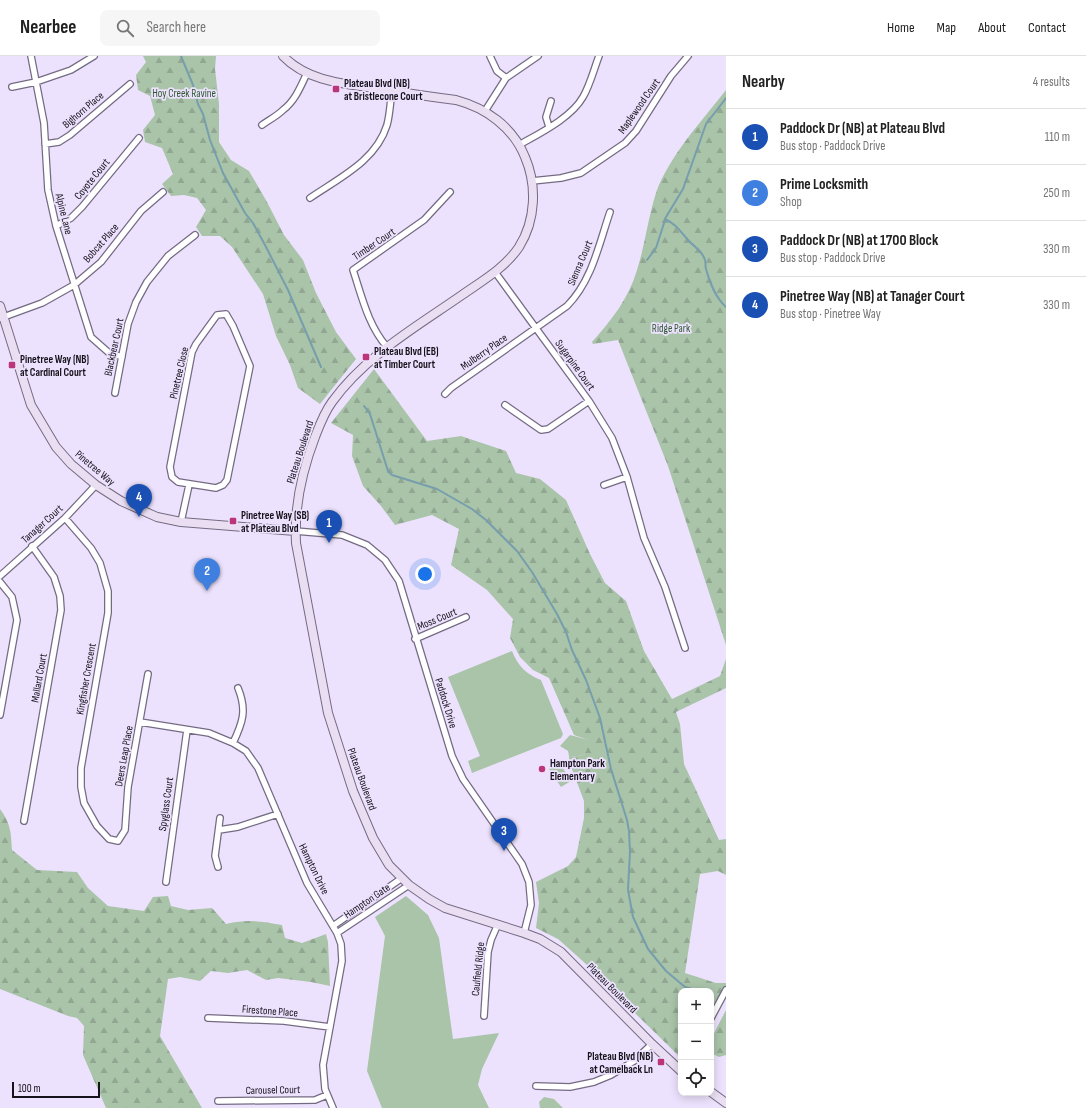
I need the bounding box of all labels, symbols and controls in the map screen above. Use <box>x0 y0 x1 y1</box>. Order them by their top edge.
search box <box>100 10 380 46</box>
text: Nearbee <box>20 16 76 39</box>
icon: search <box>114 17 136 39</box>
text: Search here <box>146 18 206 37</box>
text: Home <box>887 19 915 36</box>
text: Map <box>937 19 956 36</box>
text: About <box>978 19 1006 36</box>
text: Contact <box>1028 19 1066 36</box>
text: Nearby <box>742 72 785 92</box>
text: 4 results <box>1033 74 1070 90</box>
street label: Maplewood Court <box>615 75 663 136</box>
place label: Plateau Blvd (NB) at Bristlecone Court <box>344 77 423 103</box>
marker: Plateau Blvd (NB) at Bristlecone Court <box>331 84 341 94</box>
park label: Hoy Creek Ravine <box>152 87 216 100</box>
street label: Bighorn Place <box>60 89 106 131</box>
text: Paddock Dr (NB) at Plateau Blvd <box>780 119 945 138</box>
text: 1 <box>752 129 758 145</box>
text: 110 m <box>1045 129 1070 145</box>
text: Bus stop · Paddock Drive <box>780 138 885 154</box>
street label: Coyote Court <box>72 155 113 202</box>
text: Prime Locksmith <box>780 175 868 194</box>
text: 2 <box>752 185 758 201</box>
text: 250 m <box>1043 185 1070 201</box>
street label: Alpine Lane <box>52 191 75 236</box>
text: Shop <box>780 194 802 210</box>
street label: Bobcat Place <box>81 221 121 265</box>
street label: Timber Court <box>350 225 398 263</box>
text: Paddock Dr (NB) at 1700 Block <box>780 231 938 250</box>
street label: Sienna Court <box>565 238 596 287</box>
text: 3 <box>752 241 758 257</box>
text: 330 m <box>1043 241 1070 257</box>
text: Bus stop · Paddock Drive <box>780 250 885 266</box>
text: Pinetree Way (NB) at Tanager Court <box>780 287 965 306</box>
text: 4 <box>752 297 758 313</box>
text: 330 m <box>1043 297 1070 313</box>
text: Bus stop · Pinetree Way <box>780 306 881 322</box>
street label: Blackbear Court <box>102 316 127 377</box>
park label: Ridge Park <box>652 322 691 335</box>
street label: Mulberry Place <box>458 331 510 373</box>
street label: Sugarpine Court <box>552 337 598 393</box>
place label: Plateau Blvd (EB) at Timber Court <box>374 345 439 371</box>
street label: Pinetree Close <box>167 346 191 400</box>
marker: Plateau Blvd (EB) at Timber Court <box>361 352 371 362</box>
place label: Pinetree Way (NB) at Cardinal Court <box>20 353 90 379</box>
marker: Pinetree Way (NB) at Cardinal Court <box>7 360 17 370</box>
street label: Plateau Boulevard <box>284 418 316 485</box>
street label: Pinetree Way <box>72 448 118 489</box>
pin: 4 <box>126 484 152 517</box>
street label: Tanager Court <box>18 501 66 546</box>
place label: Pinetree Way (SB) at Plateau Blvd <box>241 509 310 535</box>
pin: 1 <box>316 510 342 543</box>
marker: Pinetree Way (SB) at Plateau Blvd <box>228 516 238 526</box>
pin: 2 <box>194 558 220 591</box>
your location <box>415 564 435 584</box>
street label: Moss Court <box>415 605 459 633</box>
street label: Kingfisher Crescent <box>73 642 99 716</box>
street label: Mallard Court <box>28 652 50 703</box>
street label: Paddock Drive <box>432 676 460 730</box>
street label: Deers Leap Place <box>112 725 136 787</box>
street label: Plateau Boulevard <box>345 746 379 812</box>
place label: Hampton Park Elementary <box>550 757 605 783</box>
marker: Hampton Park Elementary <box>537 764 547 774</box>
street label: Spyglass Court <box>156 776 176 832</box>
pin: 3 <box>491 818 517 851</box>
street label: Hampton Drive <box>296 841 332 897</box>
street label: Hampton Gate <box>341 881 393 921</box>
street label: Caulfield Ridge <box>469 941 487 997</box>
street label: Plateau Boulevard <box>584 960 640 1016</box>
map controls <box>678 988 714 1096</box>
button: + <box>678 988 714 1024</box>
street label: Firestone Place <box>242 1003 298 1019</box>
button: − <box>678 1024 714 1060</box>
place label: Plateau Blvd (NB) at Camelback Ln <box>587 1050 653 1076</box>
marker: Plateau Blvd (NB) at Camelback Ln <box>656 1057 666 1067</box>
button: locate <box>678 1060 714 1096</box>
scale bar <box>12 1080 100 1099</box>
text: 100 m <box>18 1082 40 1095</box>
street label: Carousel Court <box>246 1083 301 1097</box>

